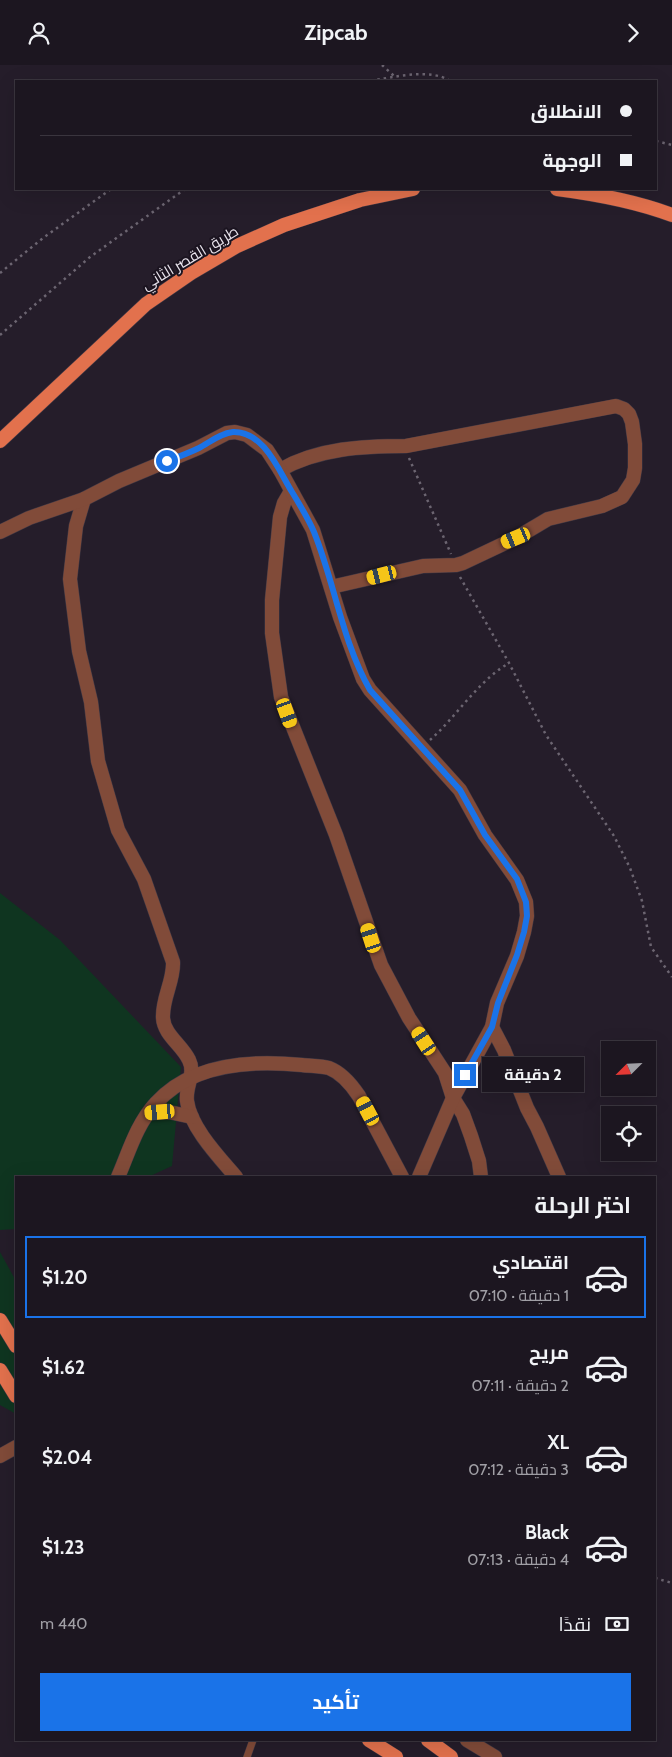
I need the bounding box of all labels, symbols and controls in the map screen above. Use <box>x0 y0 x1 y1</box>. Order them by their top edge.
icon: person <box>25 19 53 47</box>
text: Zipcab <box>304 19 368 46</box>
icon: forward <box>619 19 647 47</box>
text: الانطلاق <box>531 100 602 123</box>
text: الوجهة <box>542 149 602 172</box>
street label: طريق القصر الثاني <box>138 222 243 297</box>
route start <box>156 450 178 472</box>
car <box>499 525 532 551</box>
car <box>365 564 398 586</box>
car <box>274 696 299 730</box>
car <box>359 921 382 955</box>
car <box>409 1024 438 1058</box>
north arrow <box>601 1041 656 1096</box>
map controls <box>601 1041 656 1161</box>
callout: 2 دقيقة <box>482 1057 585 1093</box>
route end <box>454 1064 476 1086</box>
text: 2 دقيقة <box>504 1065 562 1084</box>
car <box>354 1094 381 1128</box>
car <box>144 1103 175 1121</box>
button: locate <box>601 1106 656 1161</box>
text: اختر الرحلة <box>535 1192 631 1219</box>
text: اقتصادي <box>493 1251 569 1274</box>
icon: car <box>584 1255 629 1300</box>
text: $1.20 <box>42 1266 88 1289</box>
text: 1 دقيقة · 07:10 <box>469 1286 569 1305</box>
text: مريح <box>529 1341 569 1364</box>
icon: car <box>584 1345 629 1390</box>
text: $1.62 <box>42 1356 85 1379</box>
text: 2 دقيقة · 07:11 <box>472 1376 569 1395</box>
text: XL <box>548 1431 569 1454</box>
icon: car <box>584 1435 629 1480</box>
text: $2.04 <box>42 1446 92 1469</box>
text: 3 دقيقة · 07:12 <box>468 1460 569 1479</box>
text: Black <box>525 1521 569 1544</box>
icon: car <box>584 1525 629 1570</box>
text: $1.23 <box>42 1536 85 1559</box>
text: 4 دقيقة · 07:13 <box>467 1550 569 1569</box>
icon: cash <box>603 1610 631 1638</box>
text: نقدًا <box>559 1613 591 1636</box>
text: 440 m <box>40 1614 87 1633</box>
button: تأكيد <box>40 1673 631 1731</box>

